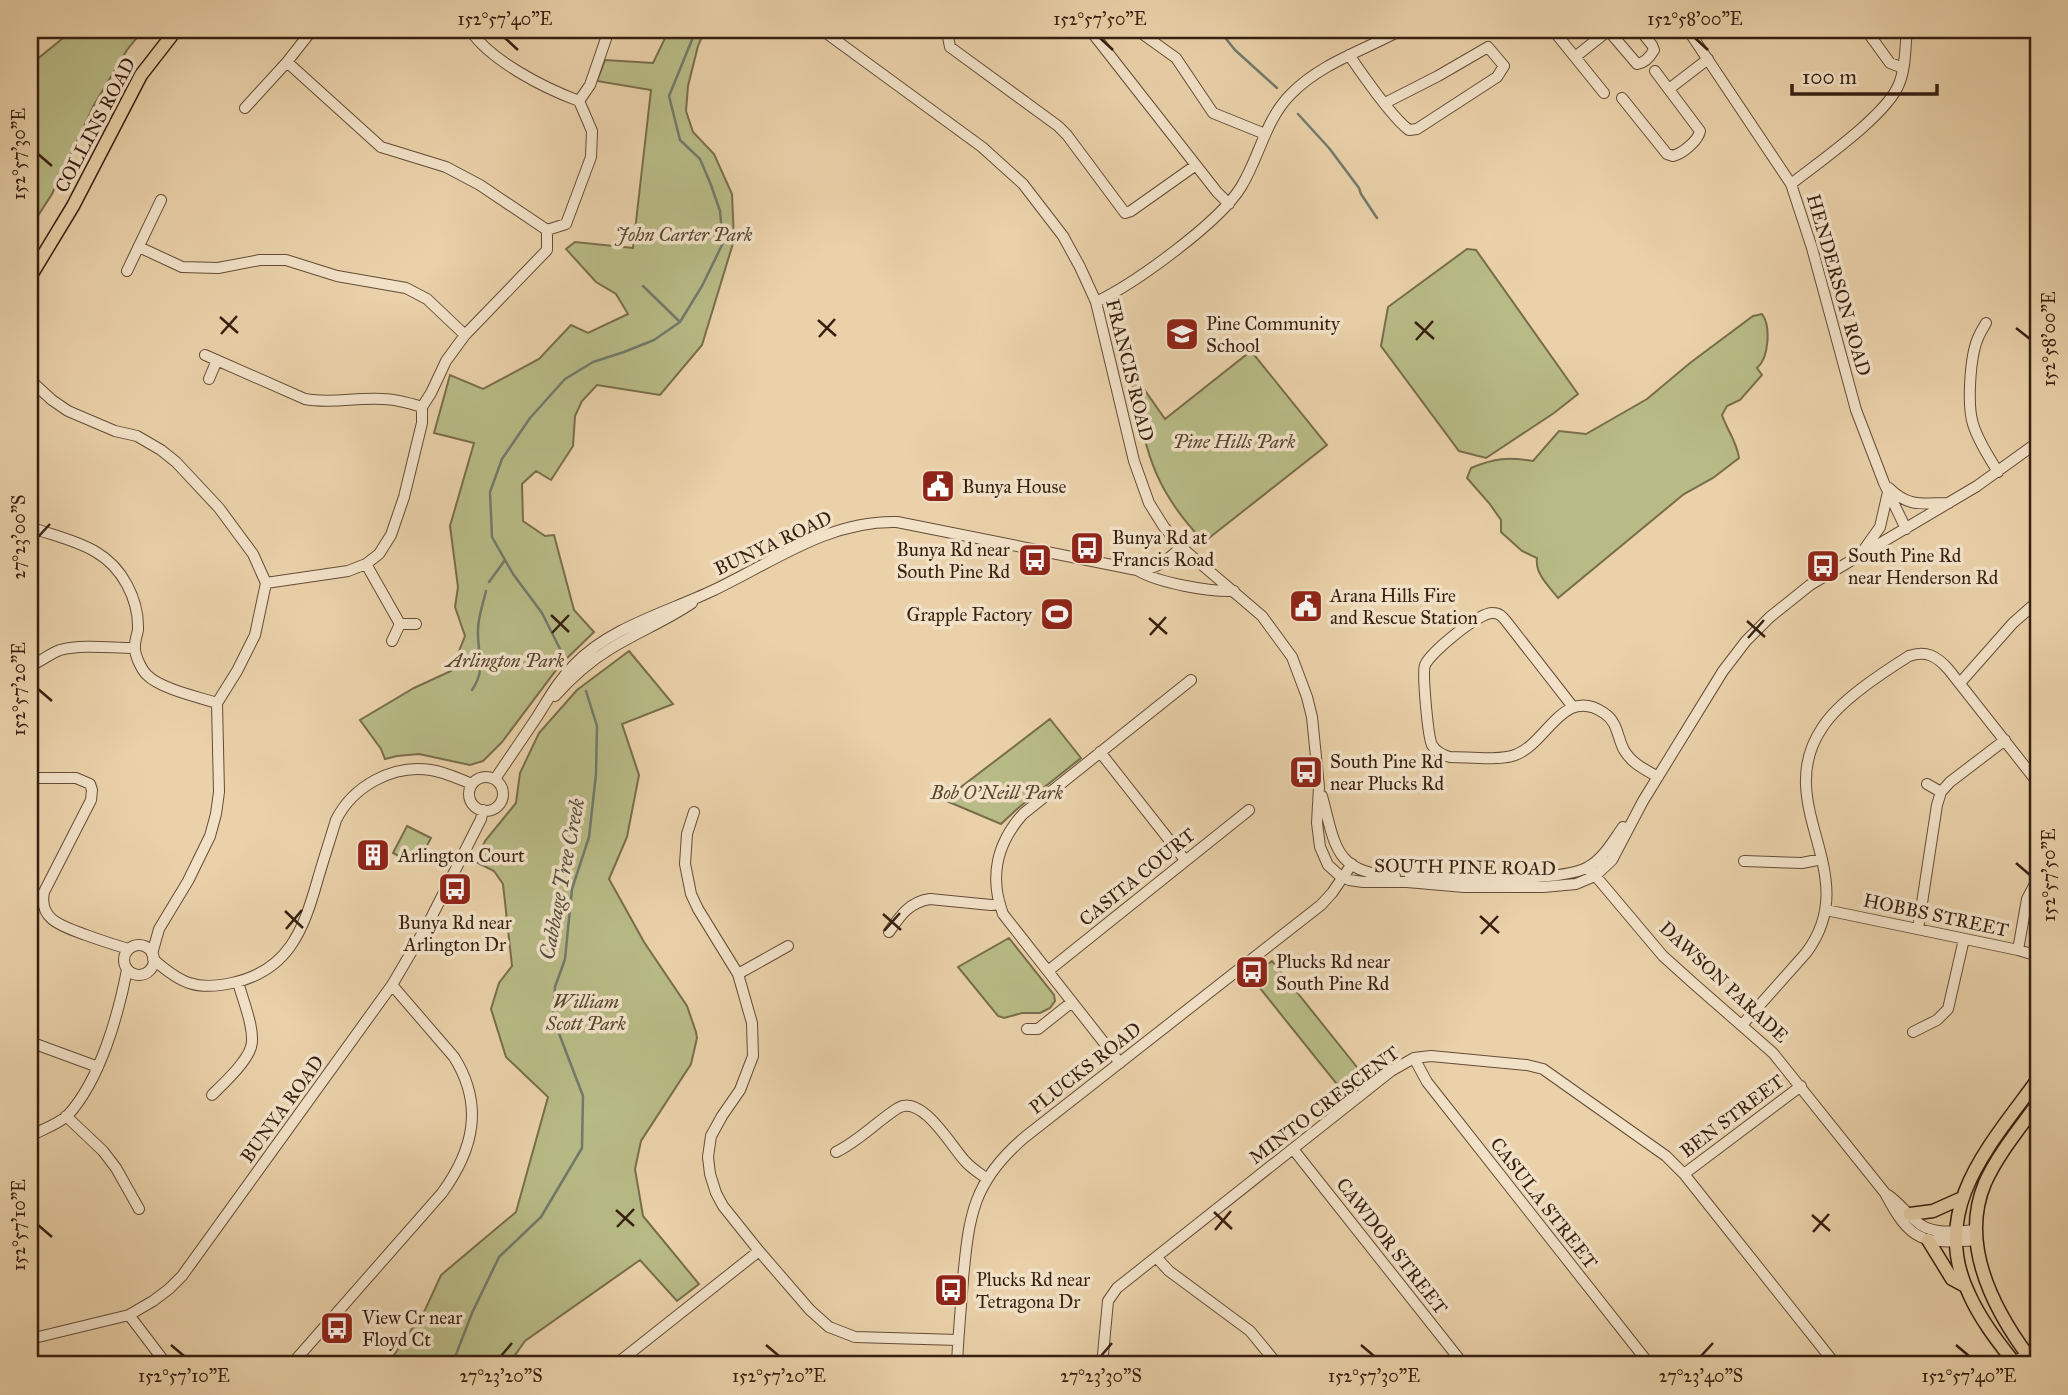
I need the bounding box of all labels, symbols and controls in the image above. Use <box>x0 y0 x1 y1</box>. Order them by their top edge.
text: 152°57'40"E <box>458 8 553 30</box>
text: 152°57'50"E <box>1053 8 1147 30</box>
text: 152°58'00"E <box>1647 8 1743 30</box>
scale bar <box>1792 52 1937 96</box>
street label: COLLINS ROAD <box>50 54 140 196</box>
text: 100 m <box>1802 64 1857 90</box>
text: 152°57'30"E <box>8 108 30 200</box>
street label: HENDERSON ROAD <box>1802 191 1876 379</box>
park label: John Carter Park <box>615 223 753 246</box>
text: 152°58'00"E <box>2038 291 2060 387</box>
street label: FRANCIS ROAD <box>1101 297 1159 443</box>
place label: Pine Community School <box>1206 312 1341 357</box>
school or university icon: Pine Community School <box>1163 315 1201 353</box>
park label: Pine Hills Park <box>1173 430 1296 453</box>
public building icon: Bunya House <box>919 467 957 505</box>
place label: Bunya House <box>962 475 1067 498</box>
text: 27°23'00"S <box>8 495 30 579</box>
street label: BUNYA ROAD <box>711 506 835 580</box>
place label: Bunya Rd at Francis Road <box>1112 526 1215 571</box>
bus stop icon: Bunya Rd at Francis Road <box>1068 529 1106 567</box>
place label: Bunya Rd near South Pine Rd <box>896 538 1011 583</box>
bus stop icon: Bunya Rd near South Pine Rd <box>1016 541 1054 579</box>
place label: South Pine Rd near Henderson Rd <box>1848 544 1999 589</box>
bus stop icon: South Pine Rd near Henderson Rd <box>1804 547 1842 585</box>
place label: Arana Hills Fire and Rescue Station <box>1329 584 1478 629</box>
public building icon: Arana Hills Fire and Rescue Station <box>1287 587 1325 625</box>
sports icon: Grapple Factory <box>1038 595 1076 633</box>
place label: Grapple Factory <box>907 603 1033 626</box>
text: 152°57'20"E <box>8 642 30 736</box>
park label: Arlington Park <box>444 649 565 672</box>
place label: South Pine Rd near Plucks Rd <box>1330 750 1445 795</box>
bus stop icon: South Pine Rd near Plucks Rd <box>1287 753 1325 791</box>
park label: Bob O'Neill Park <box>930 781 1064 804</box>
water label: Cabbage Tree Creek <box>534 795 591 962</box>
street label: CASITA COURT <box>1074 823 1200 931</box>
text: 152°57'50"E <box>2038 828 2060 922</box>
building icon: Arlington Court <box>354 836 392 874</box>
place label: Arlington Court <box>397 844 525 868</box>
street label: SOUTH PINE ROAD <box>1374 854 1556 880</box>
bus stop icon: Bunya Rd near Arlington Dr <box>436 870 474 908</box>
street label: HOBBS STREET <box>1861 888 2011 942</box>
place label: Bunya Rd near Arlington Dr <box>398 911 513 957</box>
street label: DAWSON PARADE <box>1655 916 1793 1048</box>
place label: Plucks Rd near South Pine Rd <box>1276 950 1391 995</box>
bus stop icon: Plucks Rd near South Pine Rd <box>1233 953 1271 991</box>
park label: William Scott Park <box>545 990 626 1035</box>
street label: PLUCKS ROAD <box>1024 1017 1146 1119</box>
street label: MINTO CRESCENT <box>1244 1041 1404 1169</box>
street label: BUNYA ROAD <box>235 1051 329 1167</box>
street label: BEN STREET <box>1676 1070 1788 1162</box>
street label: CASULA STREET <box>1485 1133 1603 1273</box>
street label: CAWDOR STREET <box>1331 1173 1453 1319</box>
text: 152°57'10"E <box>8 1179 30 1271</box>
place label: Plucks Rd near Tetragona Dr <box>976 1268 1091 1314</box>
bus stop icon: Plucks Rd near Tetragona Dr <box>932 1271 970 1309</box>
place label: View Cr near Floyd Ct <box>361 1306 463 1351</box>
bus stop icon: View Cr near Floyd Ct <box>318 1309 356 1347</box>
text: 152°57'10"E <box>138 1365 230 1387</box>
text: 27°23'20"S <box>459 1365 543 1387</box>
text: 152°57'20"E <box>732 1365 826 1387</box>
text: 27°23'30"S <box>1060 1365 1142 1387</box>
text: 152°57'30"E <box>1328 1365 1420 1387</box>
text: 27°23'40"S <box>1659 1365 1743 1387</box>
text: 152°57'40"E <box>1922 1365 2017 1387</box>

